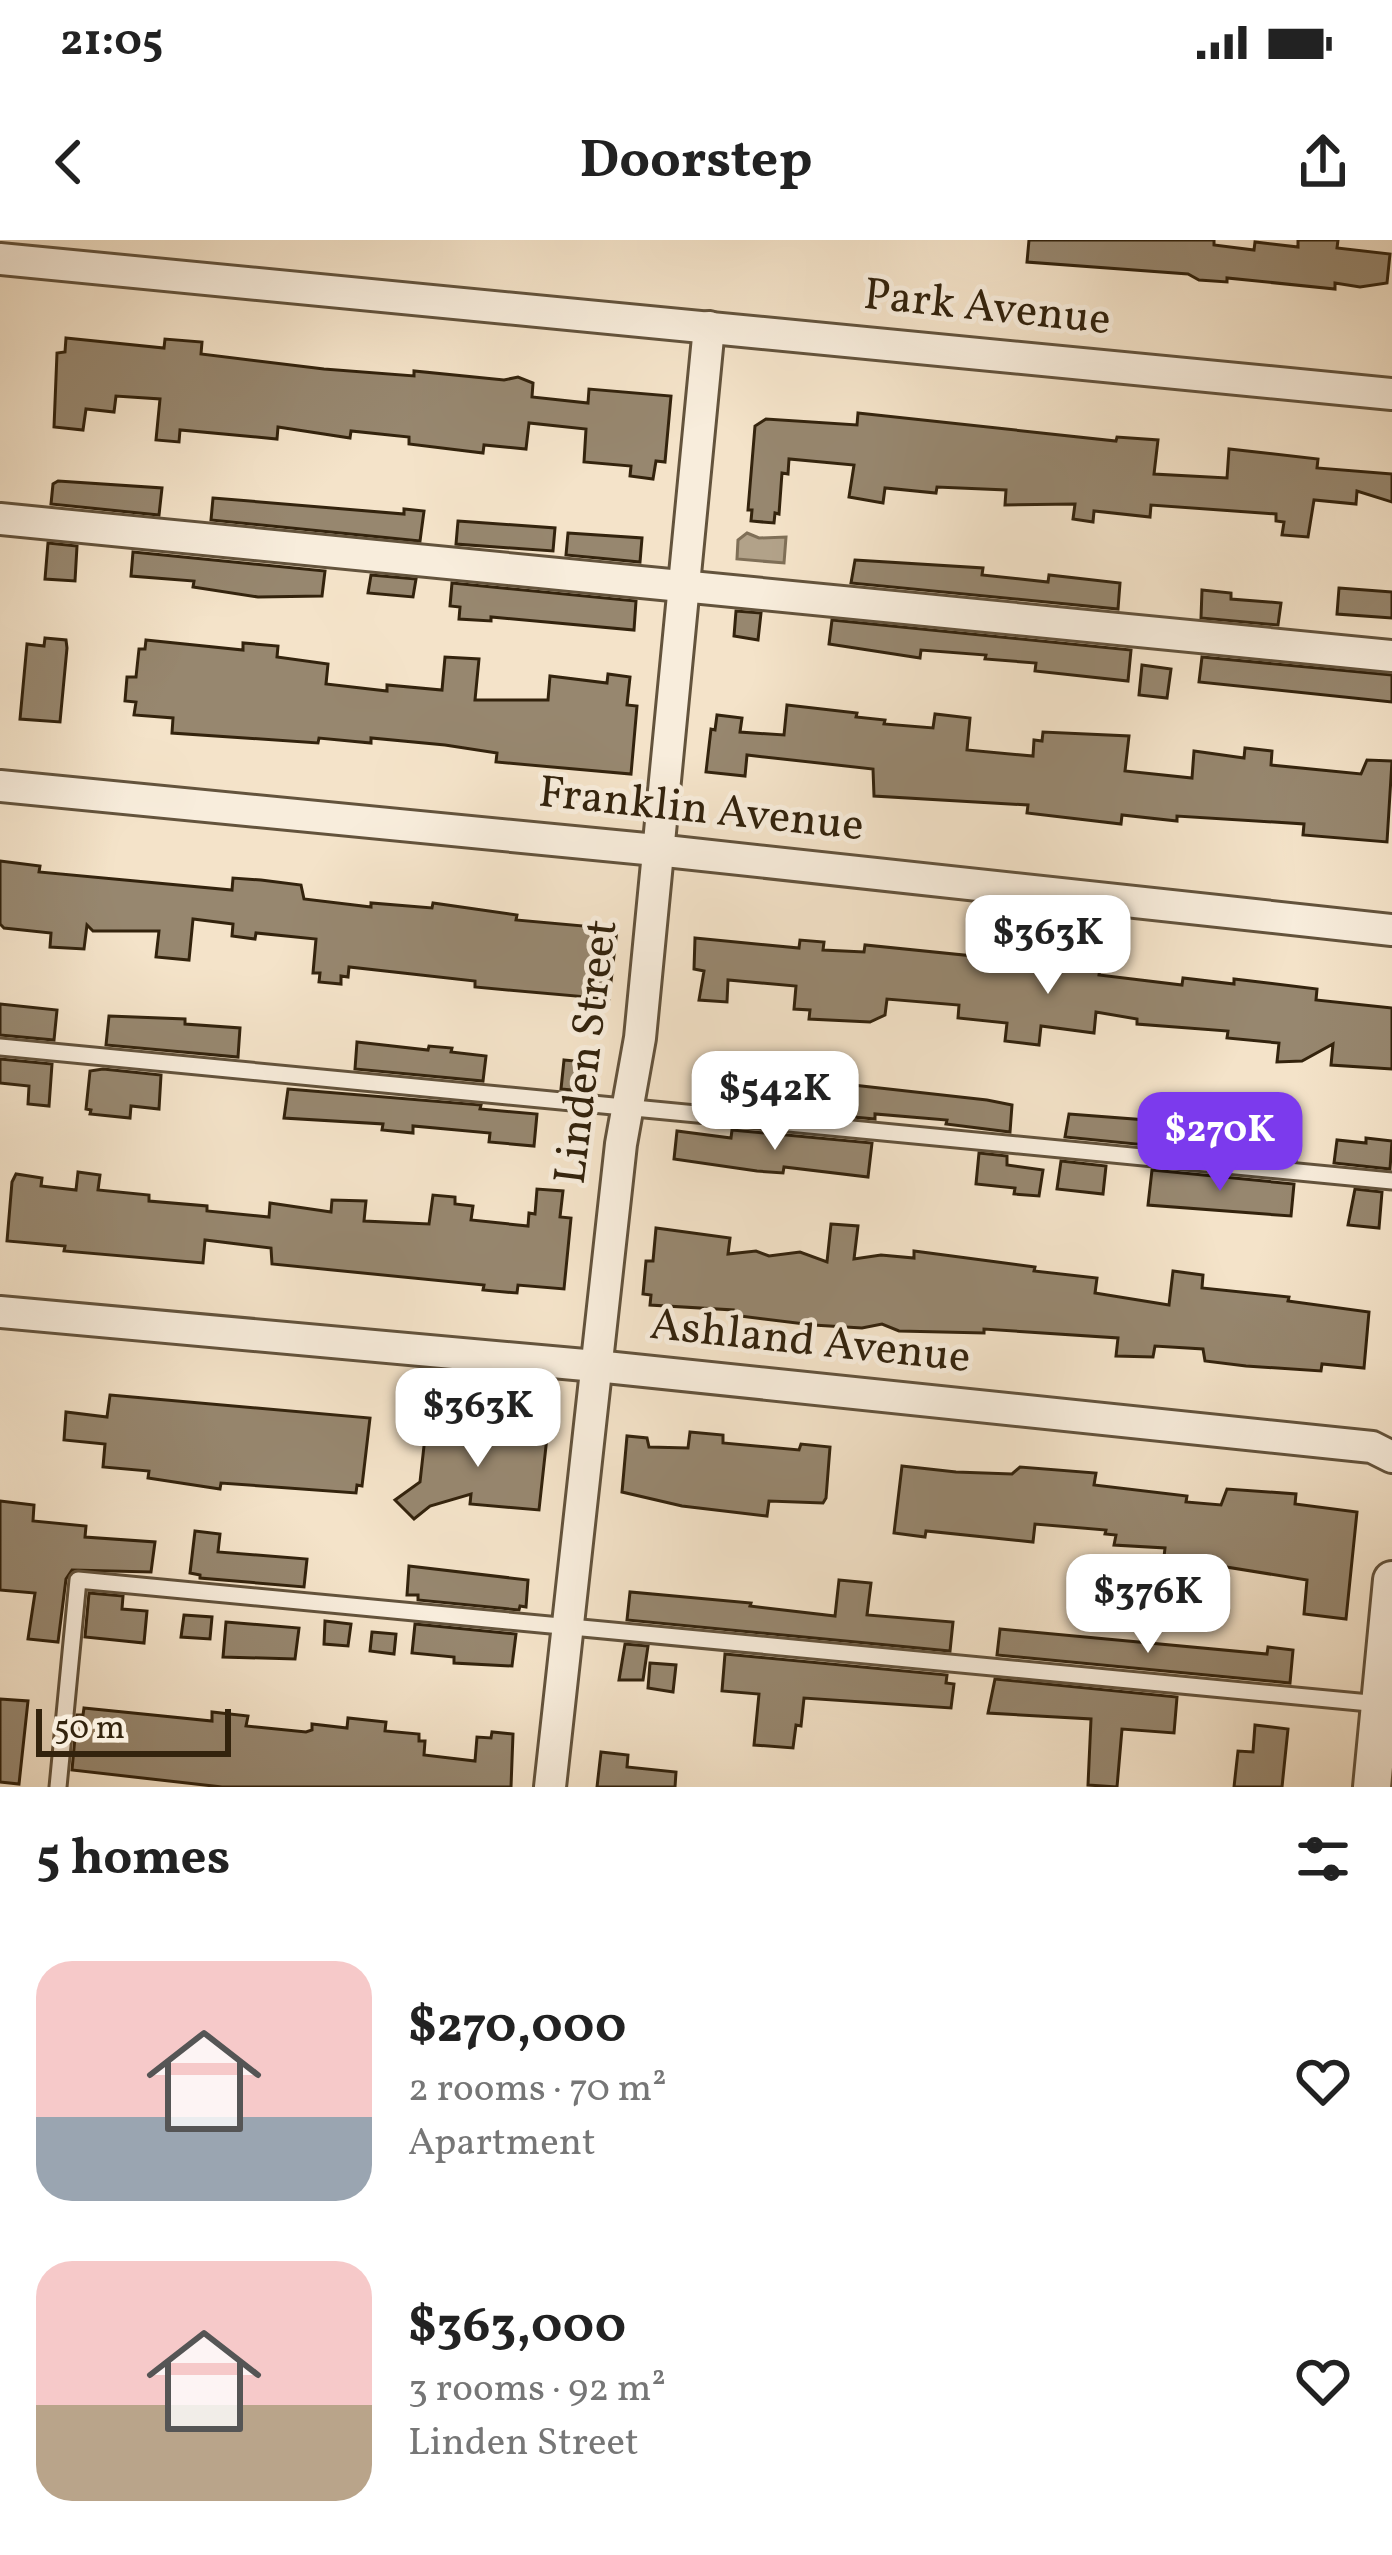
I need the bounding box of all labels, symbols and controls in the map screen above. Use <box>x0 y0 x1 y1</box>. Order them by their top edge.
text: 21:05 <box>60 11 163 74</box>
text: Doorstep <box>580 125 812 200</box>
icon: back <box>36 129 102 195</box>
icon: share <box>1290 129 1356 195</box>
street label: Park Avenue <box>860 265 1114 353</box>
street label: Franklin Avenue <box>535 763 867 859</box>
pin: $363K <box>964 895 1132 997</box>
text: $363K <box>993 907 1103 961</box>
street label: Linden Street <box>541 916 635 1188</box>
pin: $542K <box>691 1051 859 1153</box>
text: $542K <box>719 1063 831 1117</box>
pin: $270K <box>1136 1092 1304 1194</box>
text: $270K <box>1164 1104 1276 1158</box>
street label: Ashland Avenue <box>647 1295 973 1391</box>
pin: $363K <box>394 1368 562 1470</box>
text: $363K <box>423 1380 533 1434</box>
pin: $376K <box>1064 1554 1232 1656</box>
text: $376K <box>1093 1566 1203 1620</box>
scale bar <box>36 1703 231 1756</box>
text: 50 m <box>54 1707 125 1753</box>
text: 5 homes <box>36 1824 230 1895</box>
icon: filters <box>1290 1826 1356 1892</box>
text: $270,000 <box>408 1992 626 2063</box>
icon: home <box>132 2009 276 2153</box>
icon: heart <box>1290 2048 1356 2114</box>
text: 2 rooms · 70 m² <box>408 2063 667 2117</box>
text: Apartment <box>408 2117 596 2171</box>
text: $363,000 <box>408 2292 626 2363</box>
icon: home <box>132 2309 276 2453</box>
icon: heart <box>1290 2348 1356 2414</box>
text: 3 rooms · 92 m² <box>408 2363 666 2417</box>
text: Linden Street <box>408 2417 639 2471</box>

